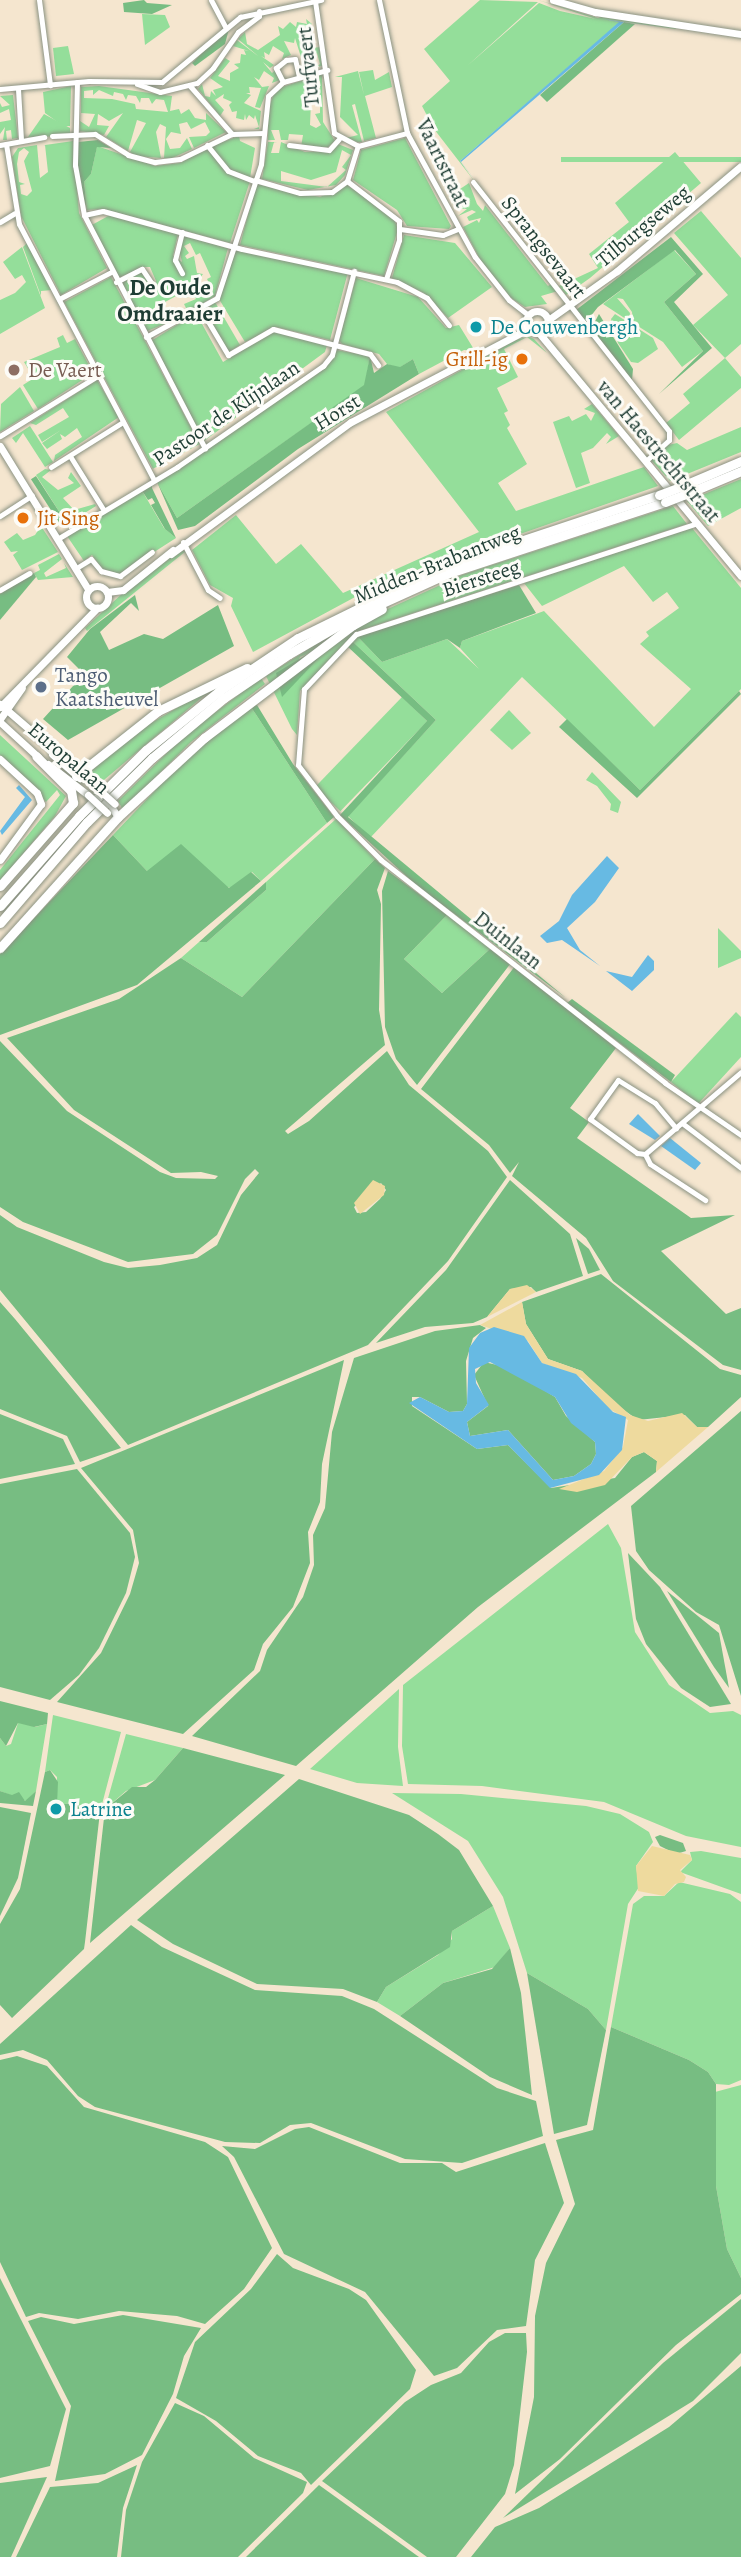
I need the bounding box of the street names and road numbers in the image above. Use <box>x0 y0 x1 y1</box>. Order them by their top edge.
street label: Turfvaert <box>291 26 325 108</box>
street label: Vaartstraat <box>411 115 475 211</box>
street label: Tilburgseweg <box>591 180 695 272</box>
street label: Sprangsevaart <box>496 191 592 303</box>
street label: Pastoor de Klijnlaan <box>148 355 304 471</box>
street label: van Haestrechtstraat <box>592 375 726 527</box>
street label: Horst <box>309 388 365 436</box>
street label: Midden-Brabantweg <box>350 519 524 609</box>
street label: Biersteeg <box>439 554 523 602</box>
street label: Europalaan <box>23 717 115 799</box>
street label: Duinlaan <box>469 906 547 974</box>

